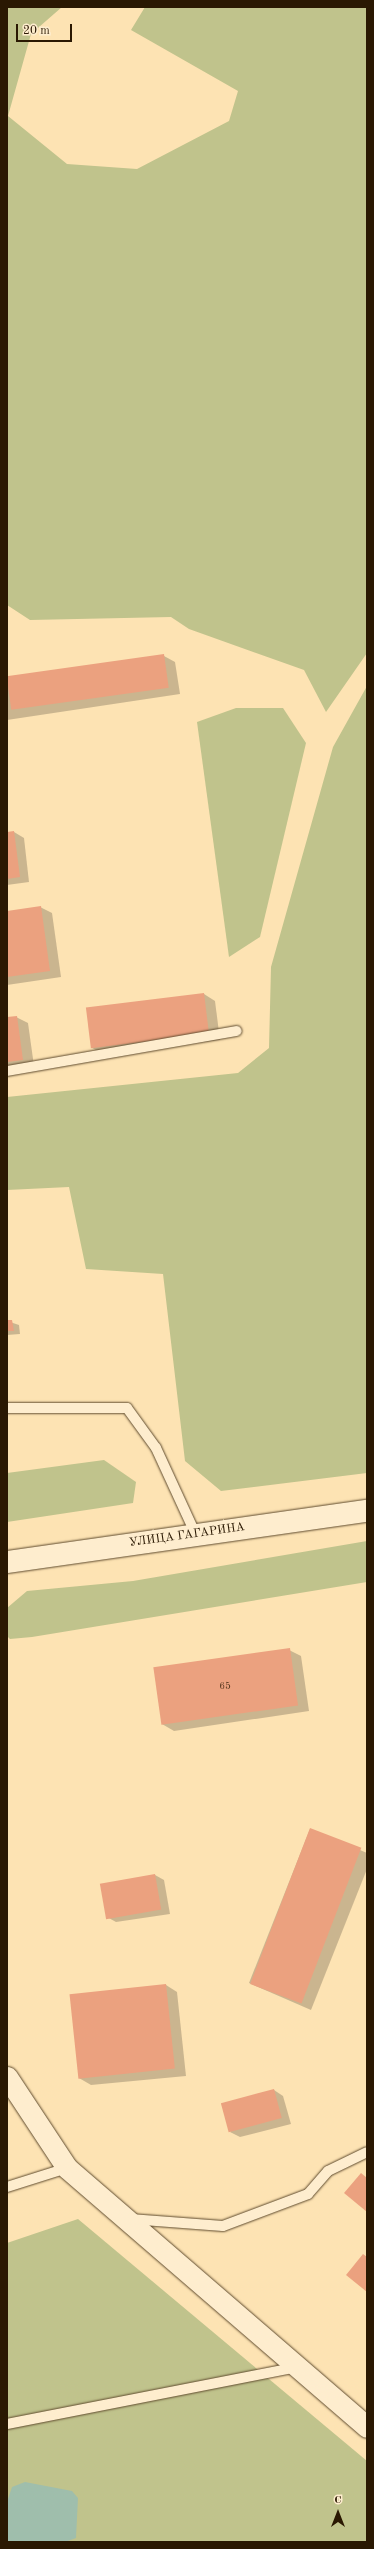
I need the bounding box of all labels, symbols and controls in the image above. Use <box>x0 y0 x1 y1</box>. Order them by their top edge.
scale bar <box>18 16 74 42</box>
text: 20 m <box>23 25 50 37</box>
street label: УЛИЦА ГАГАРИНА <box>128 1521 246 1551</box>
house number: 65 <box>219 1681 231 1693</box>
north arrow <box>318 2493 358 2533</box>
text: С <box>334 2495 342 2506</box>

